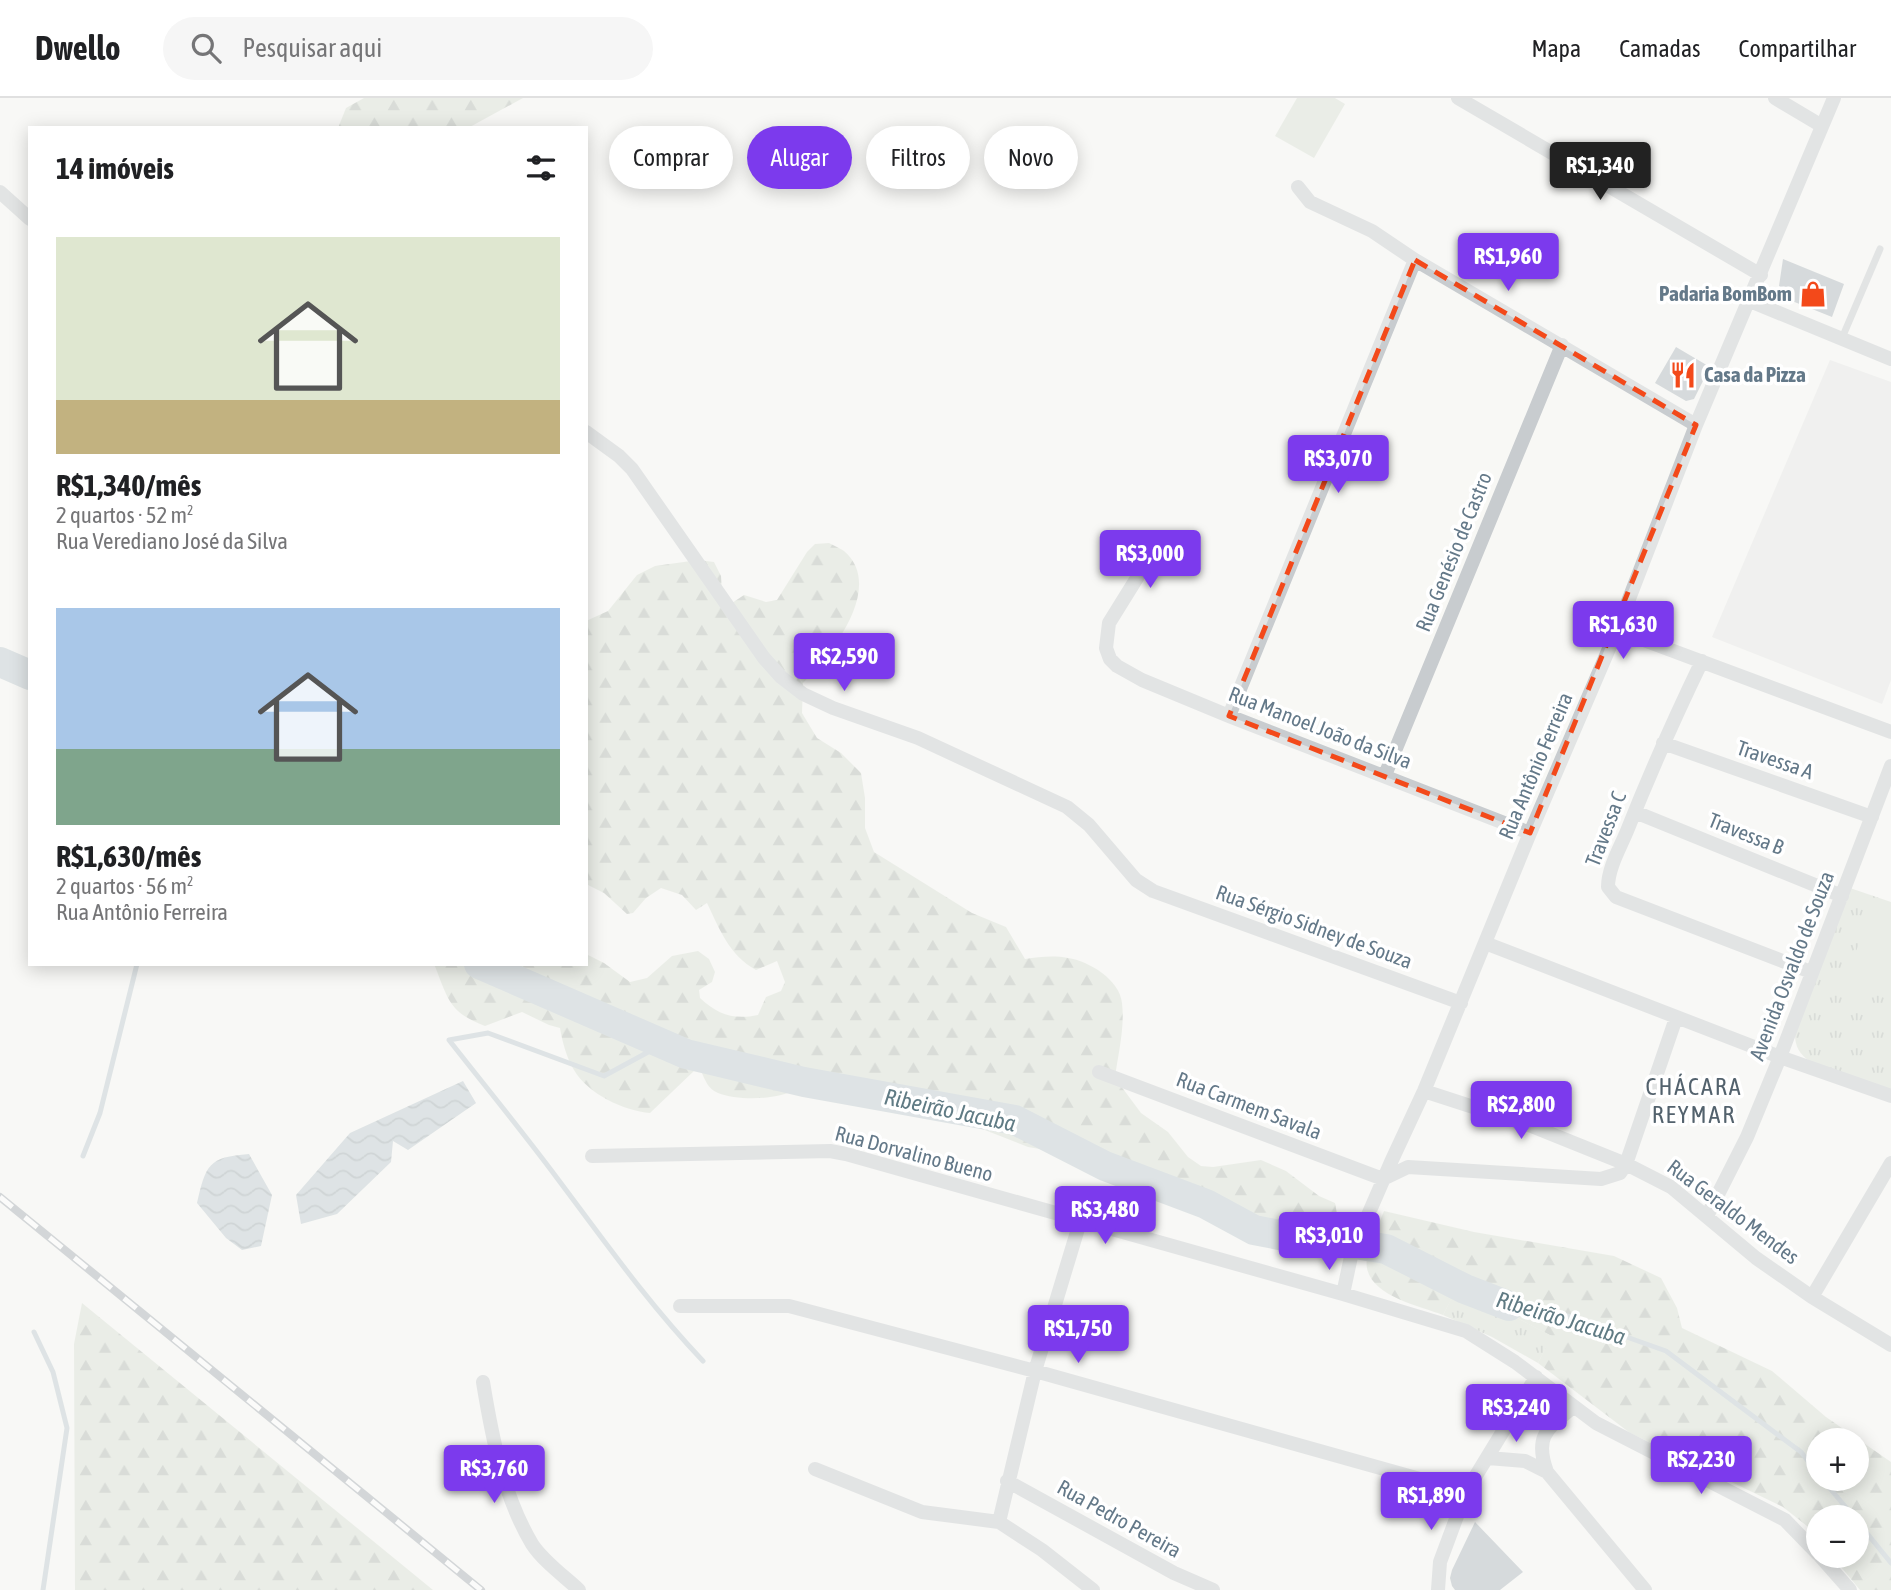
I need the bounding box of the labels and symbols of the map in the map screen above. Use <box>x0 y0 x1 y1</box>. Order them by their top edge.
pin: R$1,340 <box>1535 142 1665 202</box>
pin: R$1,960 <box>1443 234 1573 293</box>
shop icon: Padaria BomBom <box>1798 279 1828 309</box>
place label: Padaria BomBom <box>1659 281 1792 305</box>
restaurant icon: Casa da Pizza <box>1668 360 1698 390</box>
place label: Casa da Pizza <box>1704 362 1806 386</box>
pin: R$3,070 <box>1273 436 1403 495</box>
street label: Rua Genésio de Castro <box>1410 468 1496 635</box>
pin: R$3,000 <box>1085 531 1215 590</box>
pin: R$1,630 <box>1558 602 1688 661</box>
pin: R$2,590 <box>779 634 909 693</box>
street label: Rua Manoel João da Silva <box>1225 681 1415 773</box>
street label: Rua Antônio Ferreira <box>1493 689 1577 843</box>
street label: Travessa A <box>1734 735 1817 784</box>
street label: Travessa C <box>1580 787 1631 870</box>
street label: Travessa B <box>1705 807 1787 859</box>
street label: Avenida Osvaldo de Souza <box>1744 868 1838 1063</box>
street label: Rua Sérgio Sidney de Souza <box>1213 879 1416 973</box>
street label: Rua Carmem Savala <box>1173 1066 1325 1144</box>
district label: CHÁCARA REYMAR <box>1646 1073 1742 1128</box>
pin: R$2,800 <box>1456 1082 1586 1141</box>
water label: Ribeirão Jacuba <box>882 1083 1018 1137</box>
street label: Rua Dorvalino Bueno <box>833 1120 996 1186</box>
street label: Rua Geraldo Mendes <box>1663 1154 1804 1268</box>
pin: R$3,480 <box>1040 1186 1170 1246</box>
pin: R$3,010 <box>1264 1212 1394 1272</box>
water label: Ribeirão Jacuba <box>1493 1286 1629 1350</box>
pin: R$1,750 <box>1013 1306 1143 1365</box>
pin: R$3,240 <box>1451 1384 1581 1444</box>
pin: R$2,230 <box>1636 1436 1766 1496</box>
pin: R$3,760 <box>429 1446 559 1505</box>
pin: R$1,890 <box>1366 1472 1496 1532</box>
street label: Rua Pedro Pereira <box>1054 1474 1185 1562</box>

